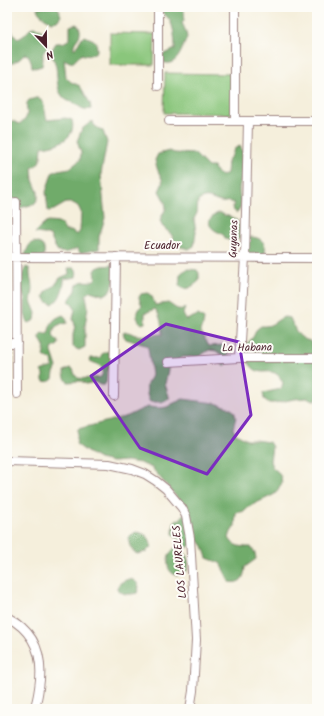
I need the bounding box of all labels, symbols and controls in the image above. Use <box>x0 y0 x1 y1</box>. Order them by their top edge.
north arrow <box>26 26 66 66</box>
text: N <box>43 45 56 64</box>
street label: Guyanas <box>224 219 244 258</box>
street label: Ecuador <box>144 237 181 255</box>
street label: La Habana <box>222 339 272 357</box>
street label: LOS LAURELES <box>168 524 192 599</box>

